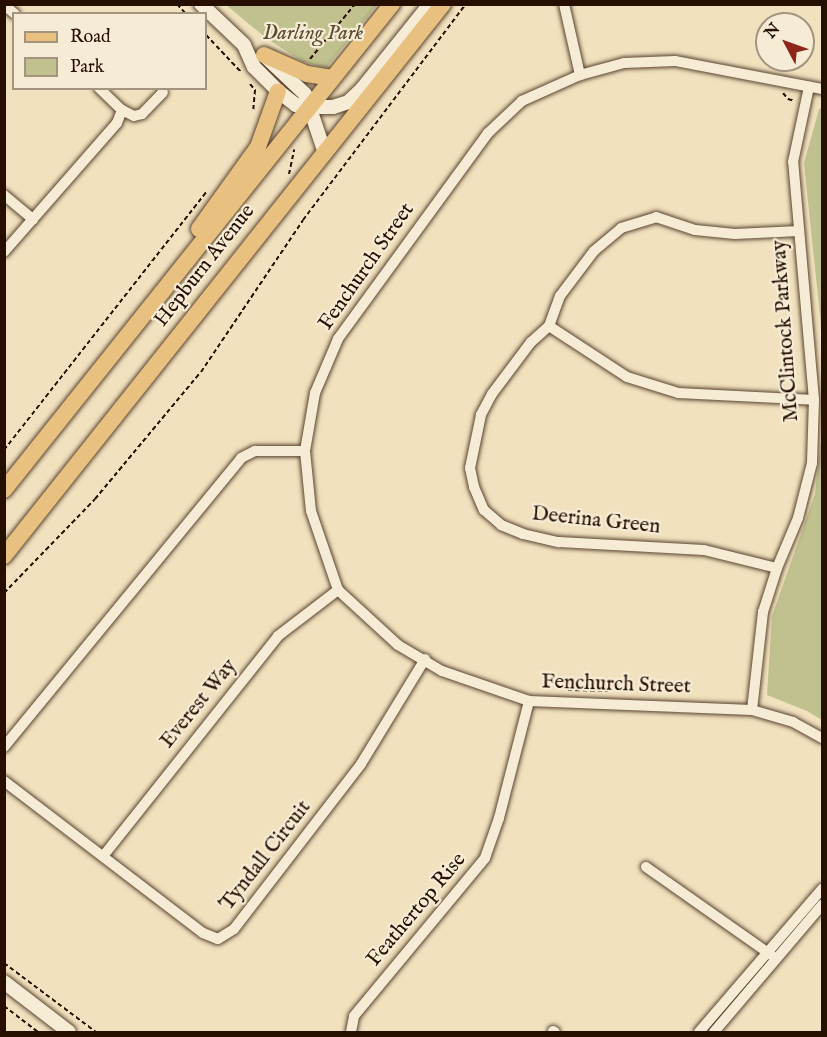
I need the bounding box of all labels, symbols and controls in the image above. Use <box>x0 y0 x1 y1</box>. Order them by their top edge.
legend <box>12 12 207 90</box>
north arrow <box>755 12 815 72</box>
text: N <box>761 20 785 43</box>
park label: Darling Park <box>263 21 363 47</box>
text: Road <box>70 26 111 49</box>
text: Park <box>70 56 104 79</box>
street label: Fenchurch Street <box>314 198 420 336</box>
street label: Hepburn Avenue <box>149 200 261 332</box>
street label: McClintock Parkway <box>767 239 805 423</box>
street label: Deerina Green <box>530 502 662 540</box>
street label: Everest Way <box>155 654 243 754</box>
street label: Fenchurch Street <box>541 670 691 700</box>
street label: Tyndall Circuit <box>215 796 317 916</box>
street label: Feathertop Rise <box>362 848 472 972</box>

